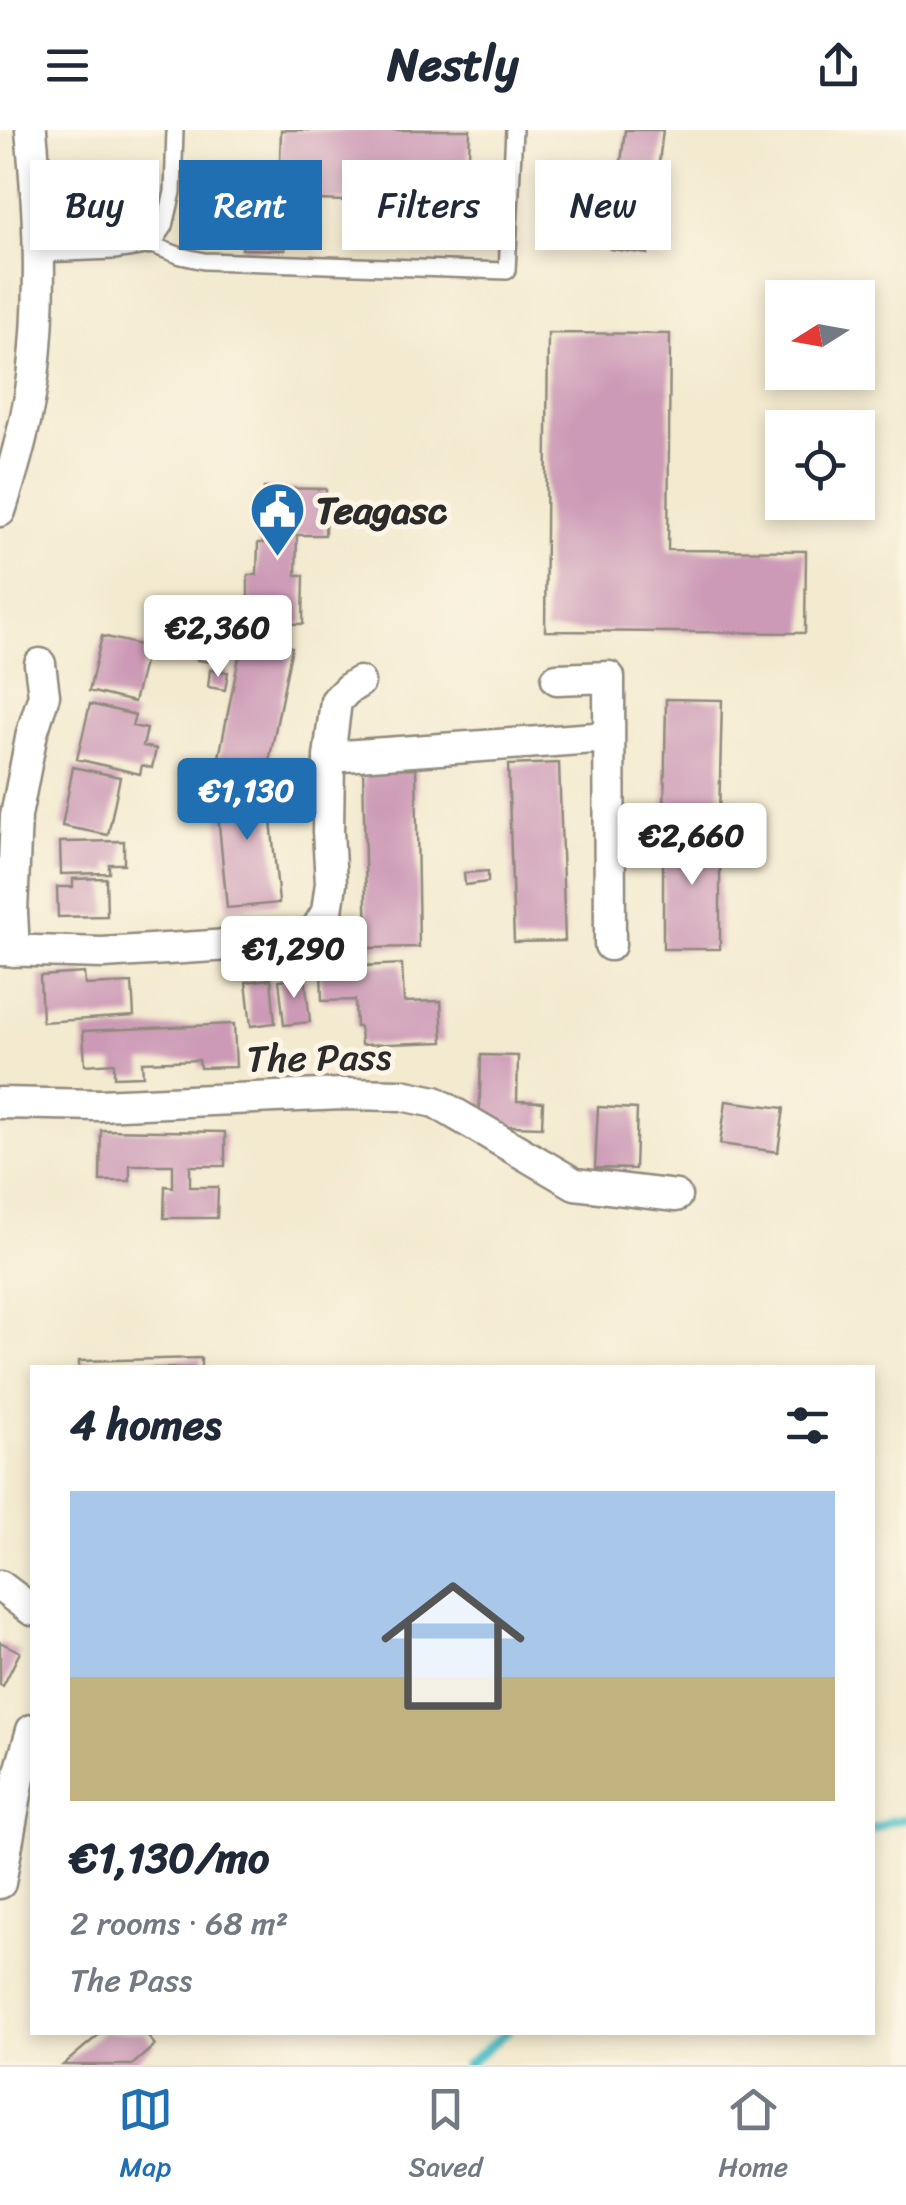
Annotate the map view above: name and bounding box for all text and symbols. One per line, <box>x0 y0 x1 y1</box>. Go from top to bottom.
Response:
text: Nestly <box>388 25 518 105</box>
icon: menu <box>40 38 95 93</box>
icon: share <box>811 38 866 93</box>
chip: Buy <box>30 160 159 250</box>
chip: Rent <box>179 160 322 250</box>
chip: Filters <box>342 160 515 250</box>
chip: New <box>535 160 671 250</box>
north arrow <box>765 280 875 390</box>
map controls <box>765 280 875 520</box>
button: locate <box>765 410 875 520</box>
place label: Teagasc <box>316 477 448 544</box>
public building icon: Teagasc <box>247 480 307 559</box>
pin: €2,360 <box>137 595 299 680</box>
text: €2,360 <box>166 599 270 656</box>
pin: €1,130 <box>166 758 328 843</box>
text: €1,130 <box>199 762 295 819</box>
pin: €2,660 <box>611 803 773 888</box>
text: €2,660 <box>640 807 744 864</box>
pin: €1,290 <box>213 916 375 1001</box>
text: €1,290 <box>243 920 345 977</box>
street label: The Pass <box>246 1023 392 1093</box>
text: 4 homes <box>70 1388 222 1462</box>
icon: filters <box>780 1398 835 1453</box>
icon: home <box>363 1556 543 1736</box>
text: €1,130/mo <box>70 1821 269 1895</box>
text: 2 rooms · 68 m² <box>70 1895 288 1952</box>
text: The Pass <box>70 1952 192 2009</box>
tab: Map <box>118 2082 173 2191</box>
tab: Saved <box>409 2082 482 2191</box>
tab: Home <box>718 2082 788 2191</box>

